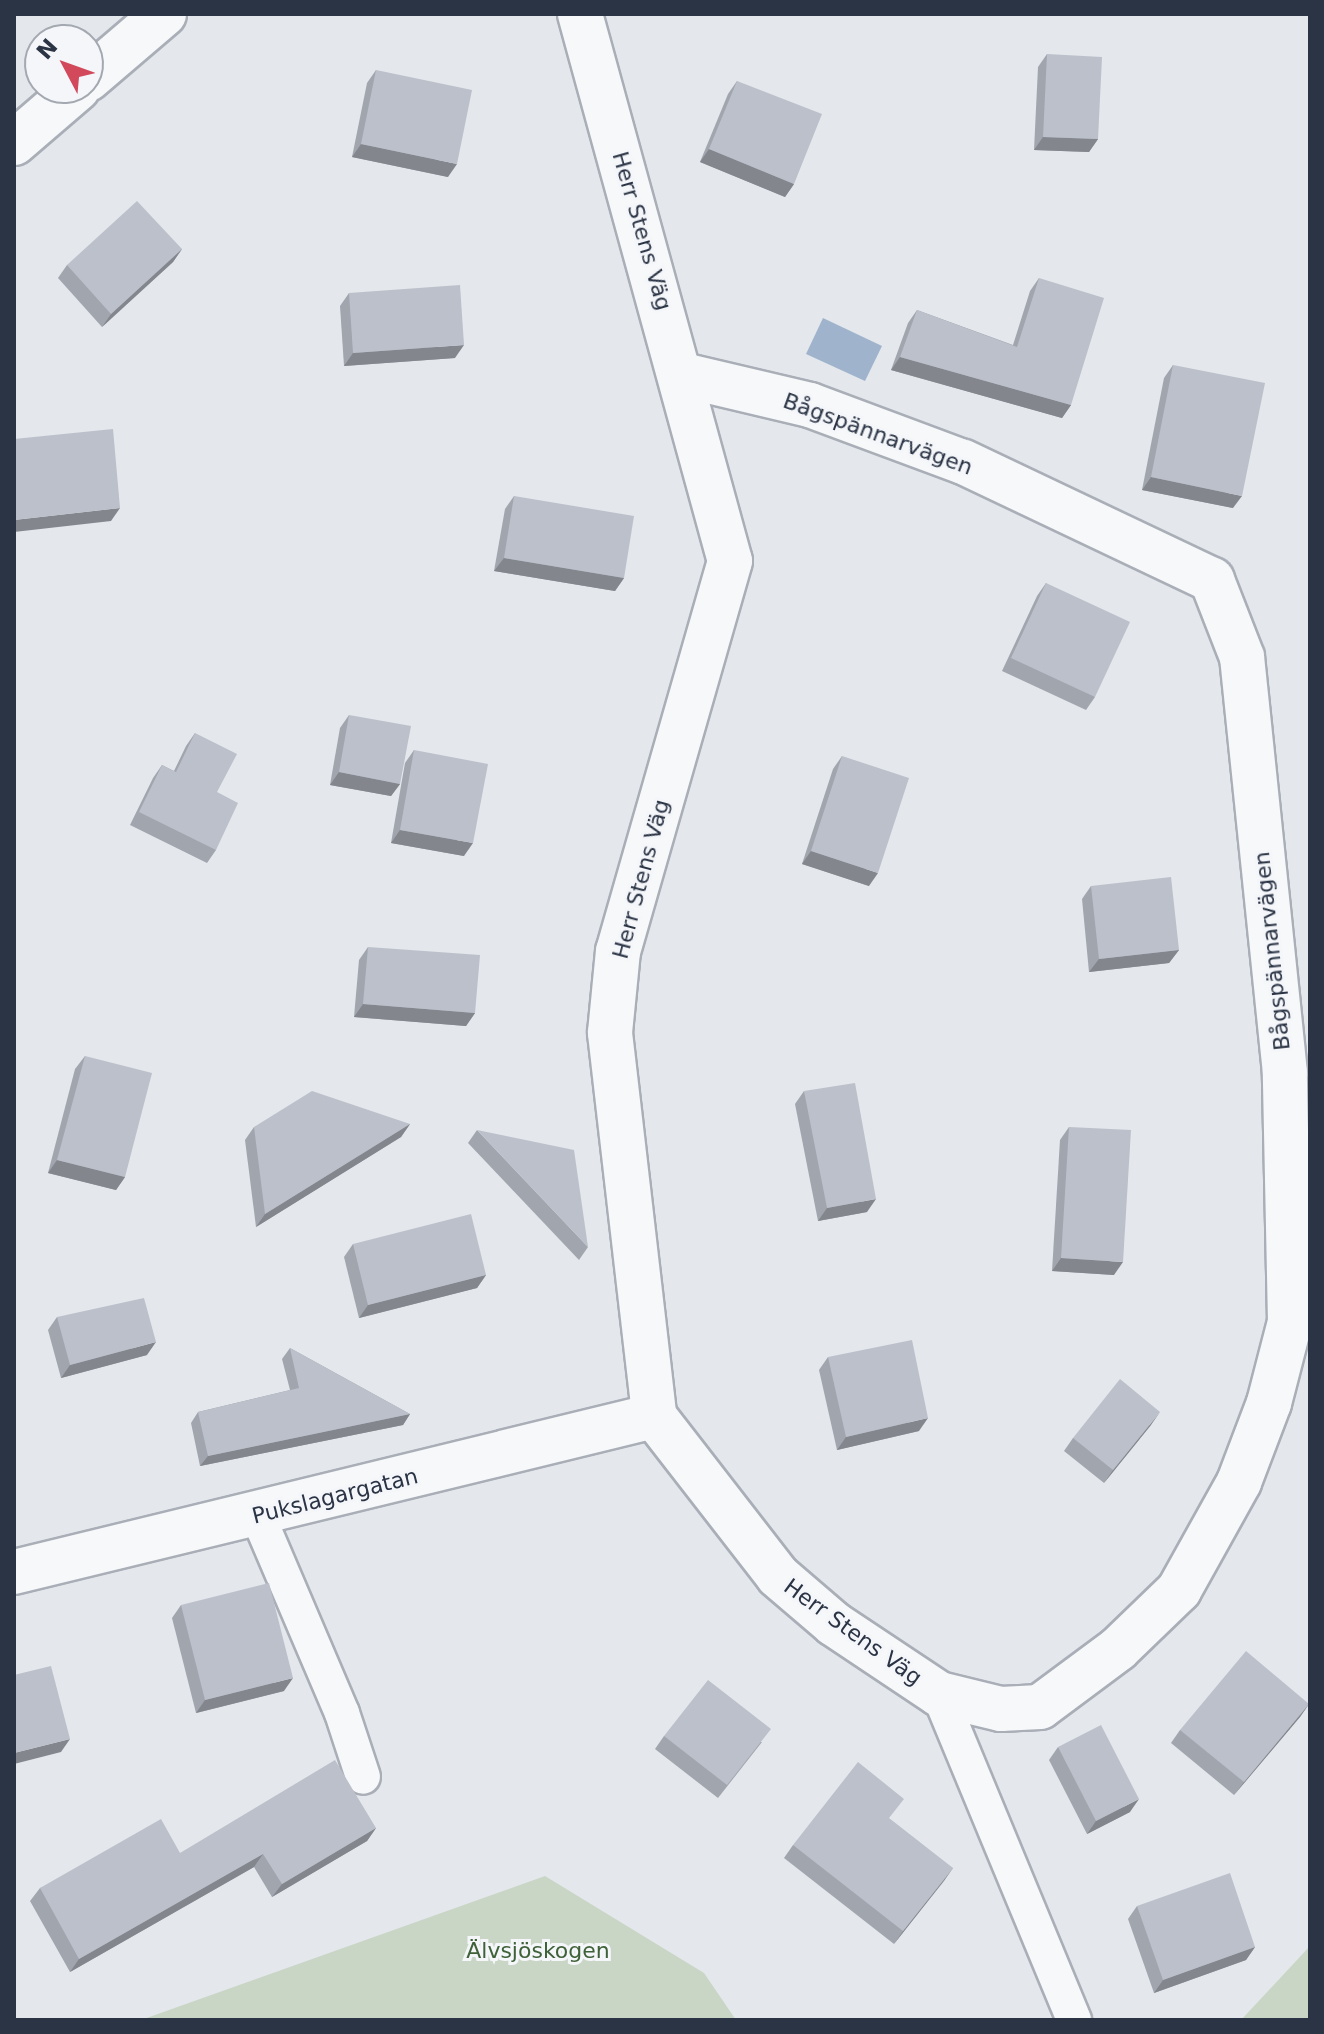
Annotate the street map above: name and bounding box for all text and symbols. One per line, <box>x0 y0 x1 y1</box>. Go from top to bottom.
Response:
north arrow <box>24 24 104 104</box>
text: N <box>32 34 62 64</box>
street label: Herr Stens Väg <box>607 148 677 314</box>
street label: Bågspännarvägen <box>780 387 976 481</box>
street label: Herr Stens Väg <box>607 796 675 962</box>
street label: Bågspännarvägen <box>1248 850 1296 1052</box>
street label: Pukslagargatan <box>249 1463 421 1529</box>
street label: Herr Stens Väg <box>779 1573 927 1691</box>
park label: Älvsjöskogen <box>466 1938 610 1964</box>

